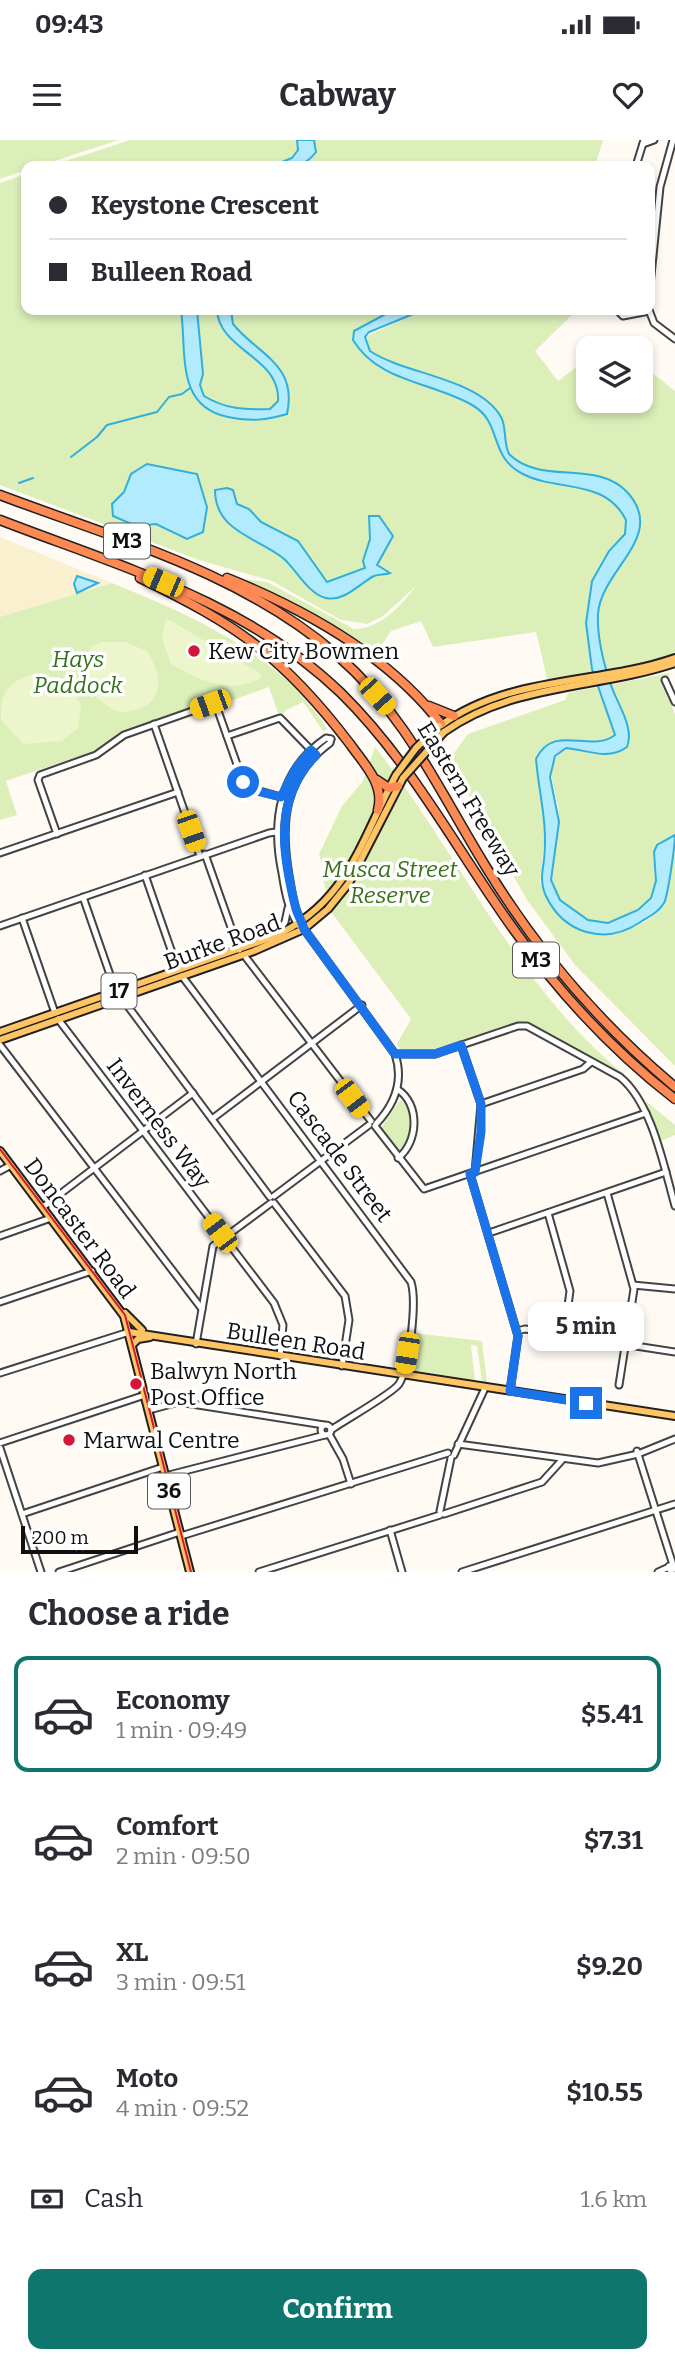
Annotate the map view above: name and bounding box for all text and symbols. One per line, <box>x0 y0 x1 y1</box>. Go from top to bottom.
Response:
text: 09:43 <box>35 9 104 40</box>
icon: menu <box>28 76 66 114</box>
text: Cabway <box>279 76 396 114</box>
icon: heart <box>609 76 647 114</box>
text: Keystone Crescent <box>91 190 319 221</box>
text: Bulleen Road <box>91 257 252 288</box>
map controls <box>576 336 653 413</box>
button: layers <box>576 336 653 413</box>
road number: M3 <box>104 524 150 558</box>
car <box>140 564 187 600</box>
place label: Kew City Bowmen <box>208 637 399 665</box>
marker: Kew City Bowmen <box>186 643 202 659</box>
park label: Hays Paddock <box>33 645 123 699</box>
car <box>356 673 399 719</box>
car <box>187 687 234 721</box>
street label: Eastern Freeway <box>412 716 527 882</box>
route start <box>227 766 259 798</box>
car <box>175 808 208 854</box>
park label: Musca Street Reserve <box>323 855 458 909</box>
street label: Burke Road <box>160 908 284 976</box>
road number: M3 <box>513 942 559 978</box>
road number: 17 <box>102 974 136 1008</box>
street label: Inverness Way <box>101 1052 218 1194</box>
car <box>331 1075 374 1121</box>
street label: Cascade Street <box>281 1085 399 1227</box>
street label: Doncaster Road <box>18 1152 142 1304</box>
car <box>199 1210 242 1256</box>
callout: 5 min <box>528 1302 644 1350</box>
text: 5 min <box>556 1312 616 1340</box>
street label: Bulleen Road <box>224 1316 368 1366</box>
car <box>394 1331 421 1375</box>
place label: Balwyn North Post Office <box>150 1357 297 1411</box>
marker: Balwyn North Post Office <box>128 1376 144 1392</box>
route end <box>570 1387 602 1419</box>
place label: Marwal Centre <box>83 1426 240 1454</box>
marker: Marwal Centre <box>61 1432 77 1448</box>
road number: 36 <box>148 1474 190 1508</box>
scale bar <box>21 1523 138 1555</box>
text: 200 m <box>32 1526 89 1549</box>
text: Choose a ride <box>28 1595 229 1633</box>
icon: car <box>32 1683 95 1746</box>
text: Economy <box>116 1685 230 1716</box>
text: $5.41 <box>581 1699 643 1730</box>
text: 1 min · 09:49 <box>116 1716 247 1744</box>
icon: car <box>32 1809 95 1872</box>
text: Comfort <box>116 1811 219 1842</box>
text: $7.31 <box>584 1825 643 1856</box>
text: 2 min · 09:50 <box>116 1842 251 1870</box>
icon: car <box>32 1935 95 1998</box>
text: XL <box>116 1937 148 1968</box>
text: $9.20 <box>576 1951 643 1982</box>
text: 3 min · 09:51 <box>116 1968 246 1996</box>
icon: car <box>32 2061 95 2124</box>
text: Moto <box>116 2063 178 2094</box>
text: $10.55 <box>566 2077 643 2108</box>
text: 4 min · 09:52 <box>116 2094 249 2122</box>
icon: cash <box>28 2180 66 2218</box>
text: Cash <box>84 2183 143 2214</box>
text: 1.6 km <box>581 2185 647 2213</box>
button: Confirm <box>28 2269 647 2349</box>

